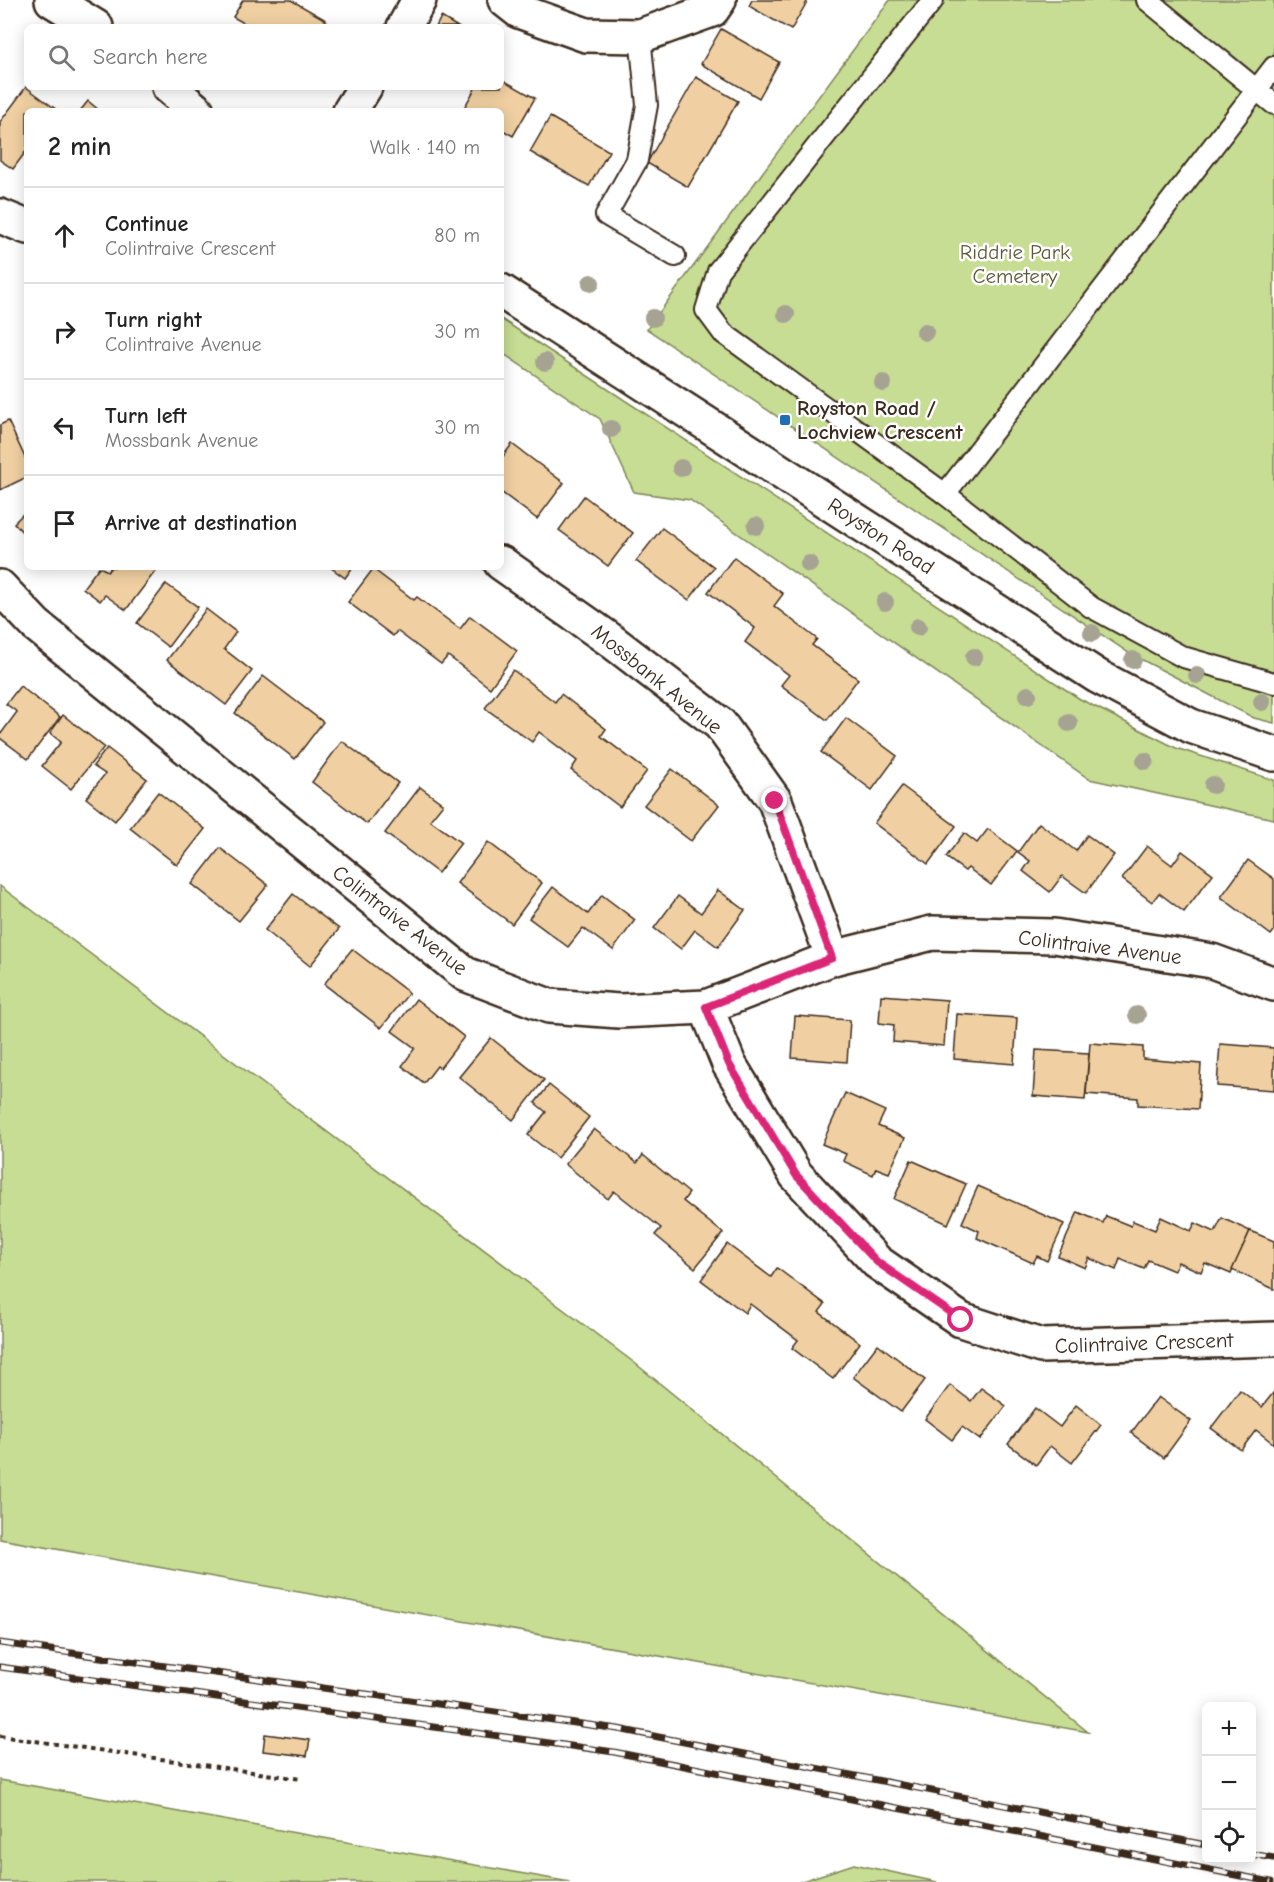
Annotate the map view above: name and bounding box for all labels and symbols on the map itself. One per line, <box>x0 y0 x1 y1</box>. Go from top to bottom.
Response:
park label: Riddrie Park Cemetery <box>960 240 1070 288</box>
place label: Royston Road / Lochview Crescent <box>797 396 964 444</box>
marker: Royston Road / Lochview Crescent <box>778 413 792 427</box>
street label: Royston Road <box>823 493 939 579</box>
street label: Mossbank Avenue <box>587 619 727 739</box>
route end <box>761 787 787 813</box>
street label: Colintraive Avenue <box>328 860 472 980</box>
street label: Colintraive Avenue <box>1017 925 1183 969</box>
route start <box>947 1306 973 1332</box>
street label: Colintraive Crescent <box>1054 1328 1235 1358</box>

